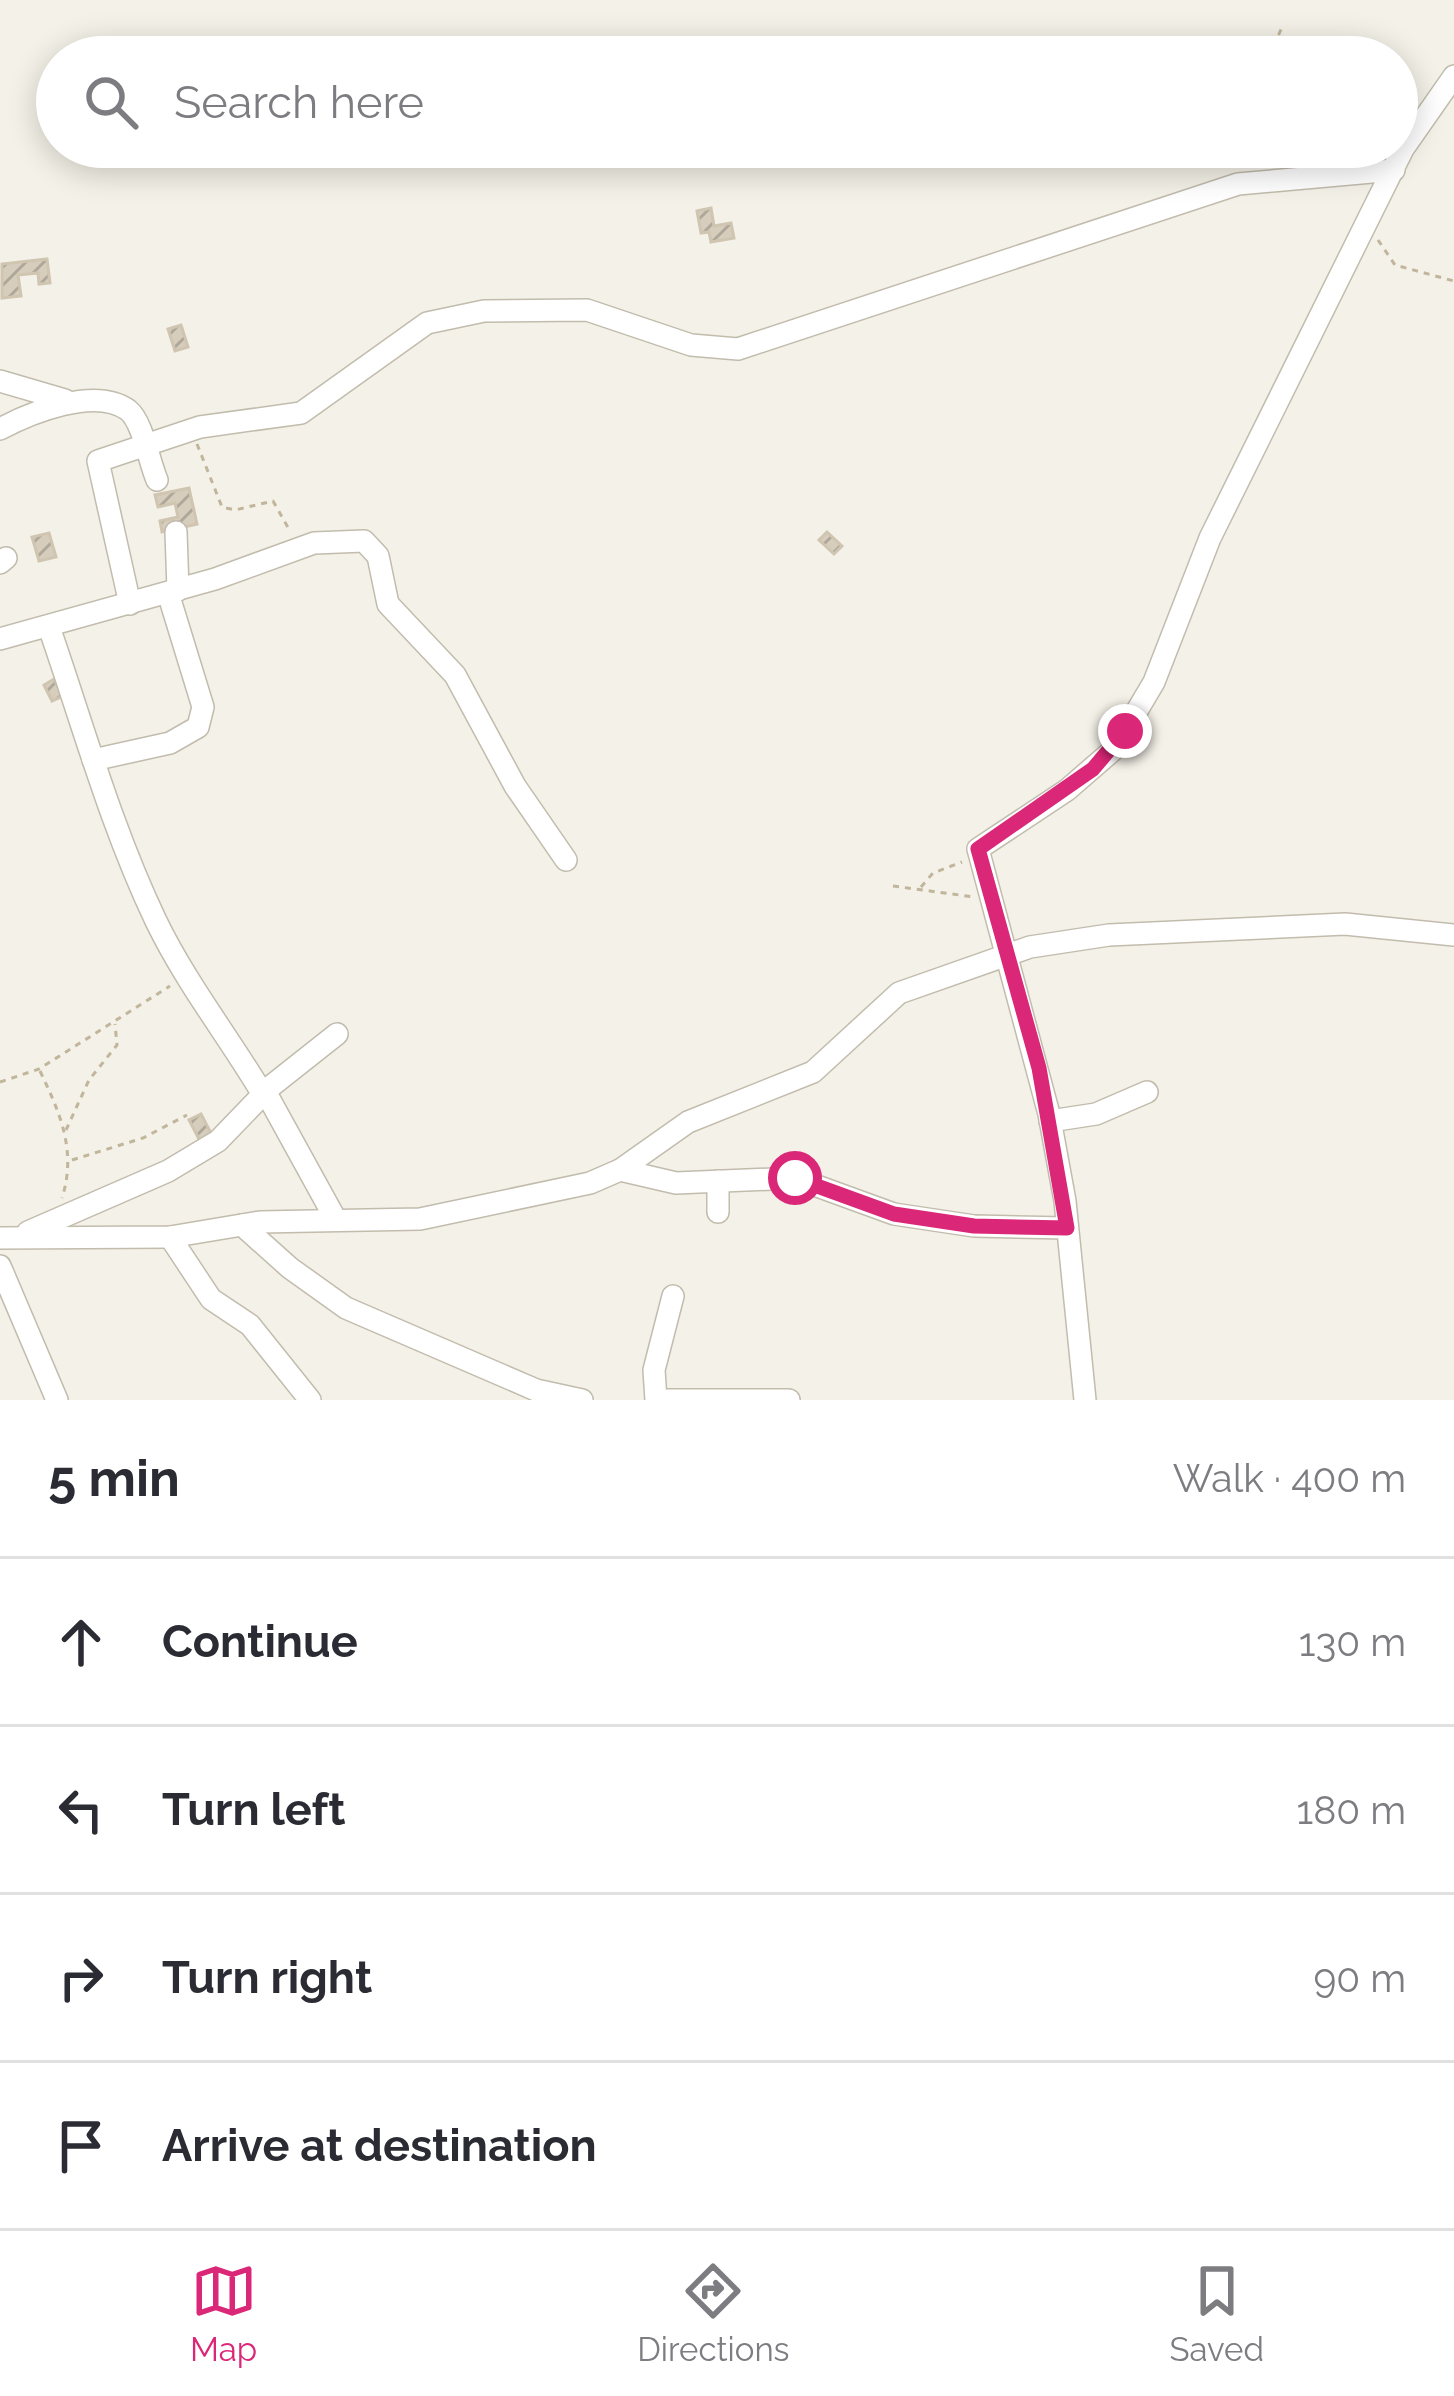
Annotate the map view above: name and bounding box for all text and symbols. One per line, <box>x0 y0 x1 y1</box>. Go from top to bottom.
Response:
search box <box>36 36 1418 168</box>
icon: search <box>78 69 144 135</box>
text: Search here <box>174 76 424 129</box>
route end <box>1098 704 1152 758</box>
route start <box>768 1151 822 1205</box>
text: 5 min <box>48 1448 180 1508</box>
text: Walk · 400 m <box>1173 1455 1406 1501</box>
icon: ahead <box>48 1609 114 1675</box>
text: Continue <box>162 1615 358 1668</box>
text: 130 m <box>1299 1619 1406 1665</box>
icon: left <box>48 1777 114 1843</box>
text: Turn left <box>162 1783 345 1836</box>
text: 180 m <box>1297 1787 1406 1833</box>
icon: right <box>48 1945 114 2011</box>
text: Turn right <box>162 1951 372 2004</box>
text: 90 m <box>1313 1955 1406 2001</box>
icon: arrive <box>48 2113 114 2179</box>
text: Arrive at destination <box>162 2119 597 2172</box>
tab: Map <box>190 2258 257 2369</box>
tab: Directions <box>637 2258 790 2369</box>
tab: Saved <box>1170 2258 1264 2369</box>

